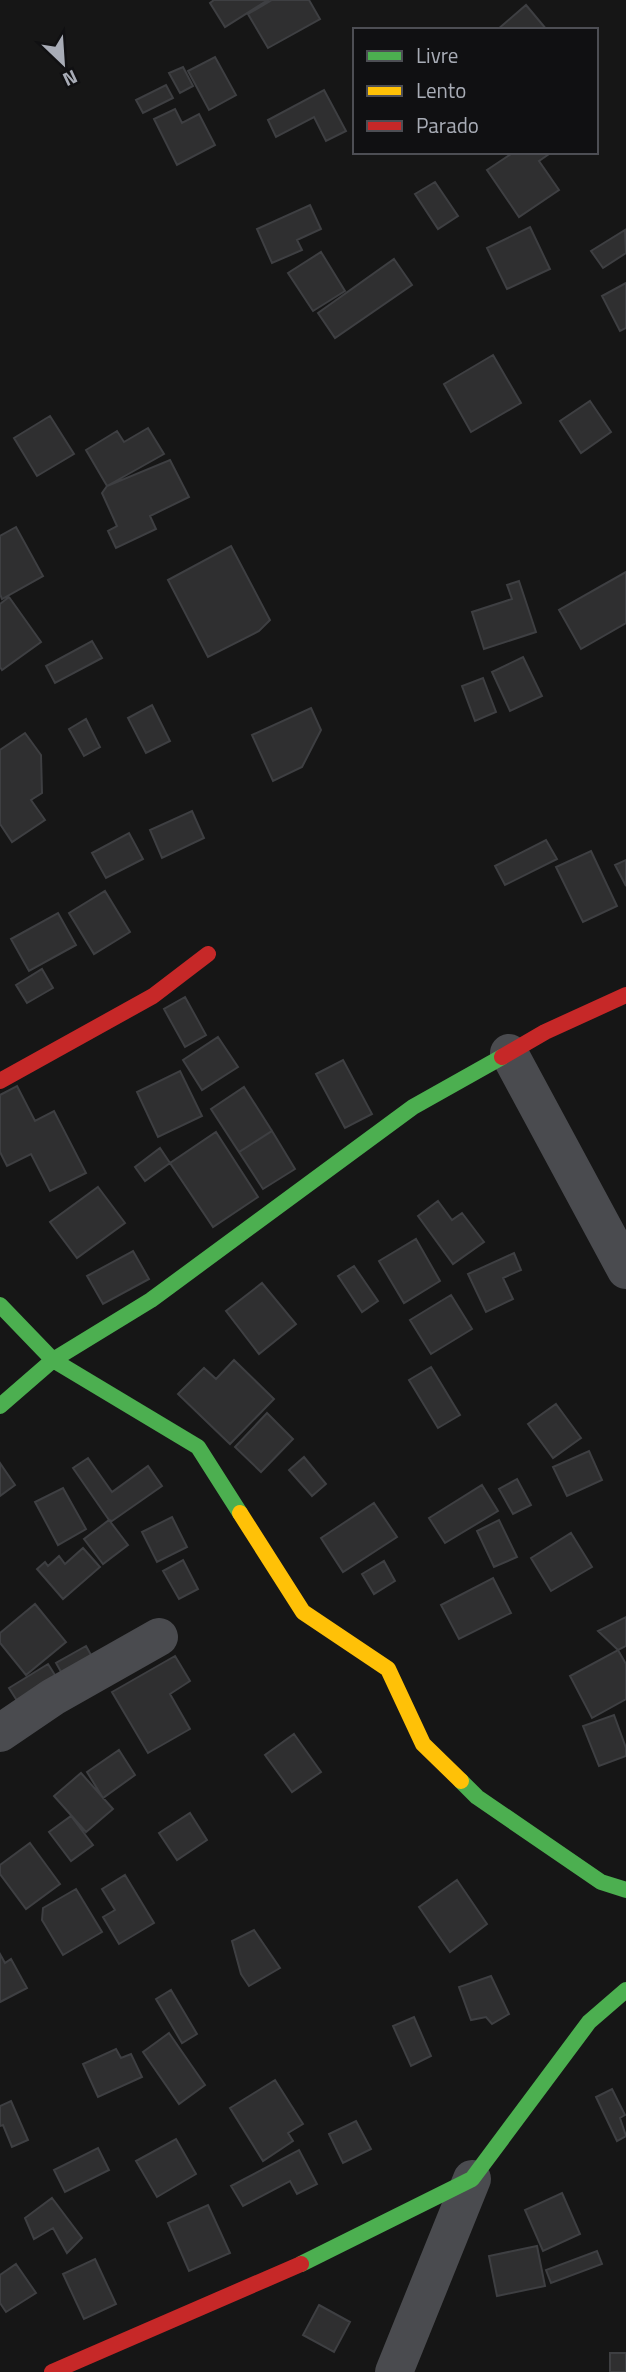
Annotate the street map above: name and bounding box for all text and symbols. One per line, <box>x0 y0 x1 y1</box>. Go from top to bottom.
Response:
north arrow <box>28 28 98 98</box>
legend <box>353 28 598 154</box>
text: Livre <box>416 39 458 71</box>
text: N <box>58 63 82 95</box>
text: Lento <box>416 74 466 106</box>
text: Parado <box>416 109 479 141</box>

